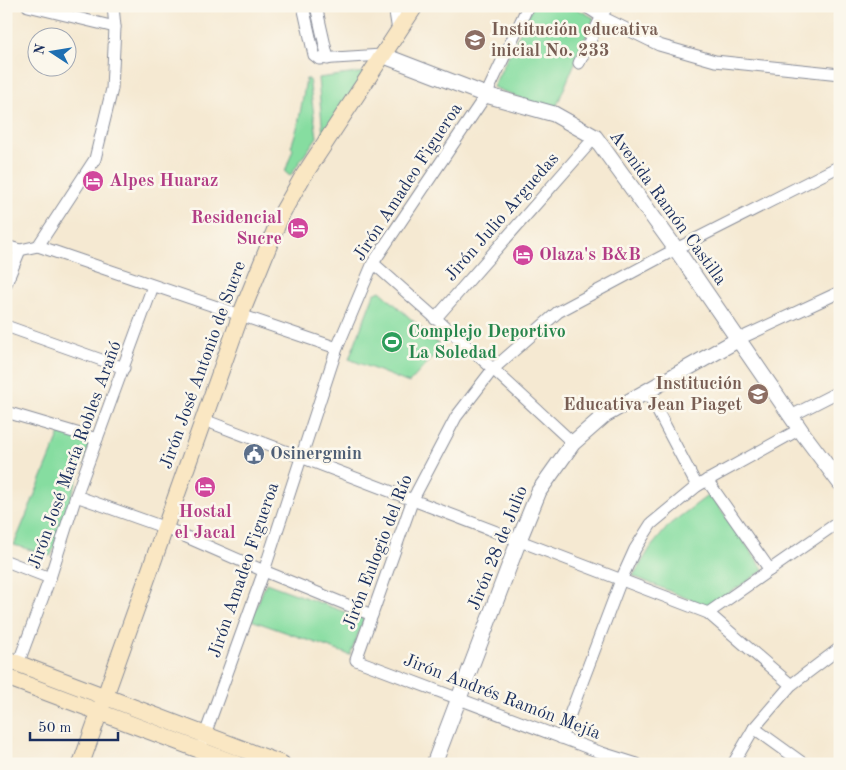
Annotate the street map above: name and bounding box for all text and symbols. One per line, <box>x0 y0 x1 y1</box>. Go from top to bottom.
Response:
place label: Institución educativa inicial No. 233 <box>491 21 658 60</box>
north arrow <box>28 28 78 78</box>
school or university icon: Institución educativa inicial No. 233 <box>463 28 487 52</box>
text: N <box>32 43 48 56</box>
street label: Jirón Amadeo Figueroa <box>350 100 466 264</box>
street label: Avenida Ramón Castilla <box>606 128 730 289</box>
street label: Jirón Julio Arguedas <box>442 149 563 285</box>
hotel icon: Alpes Huaraz <box>81 169 105 193</box>
place label: Alpes Huaraz <box>109 172 218 190</box>
place label: Residencial Sucre <box>191 209 282 248</box>
hotel icon: Residencial Sucre <box>286 216 310 240</box>
hotel icon: Olaza's B&B <box>511 243 535 267</box>
place label: Olaza's B&B <box>539 246 641 264</box>
street label: Jirón José Antonio de Sucre <box>157 259 249 471</box>
place label: Complejo Deportivo La Soledad <box>408 323 566 362</box>
sports icon: Complejo Deportivo La Soledad <box>380 330 404 354</box>
street label: Jirón José María Robles Arañó <box>25 338 125 571</box>
place label: Institución Educativa Jean Piaget <box>563 375 742 414</box>
school or university icon: Institución Educativa Jean Piaget <box>746 382 770 406</box>
public building icon: Osinergmin <box>242 442 266 466</box>
place label: Osinergmin <box>270 445 362 463</box>
street label: Jirón Eulogio del Río <box>340 472 416 632</box>
hotel icon: Hostal el Jacal <box>193 475 217 499</box>
street label: Jirón Amadeo Figueroa <box>206 480 283 660</box>
street label: Jirón 28 de Julio <box>465 483 531 613</box>
place label: Hostal el Jacal <box>174 503 236 542</box>
street label: Jirón Andrés Ramón Mejía <box>401 651 603 743</box>
scale bar <box>30 710 118 742</box>
text: 50 m <box>38 721 72 736</box>

